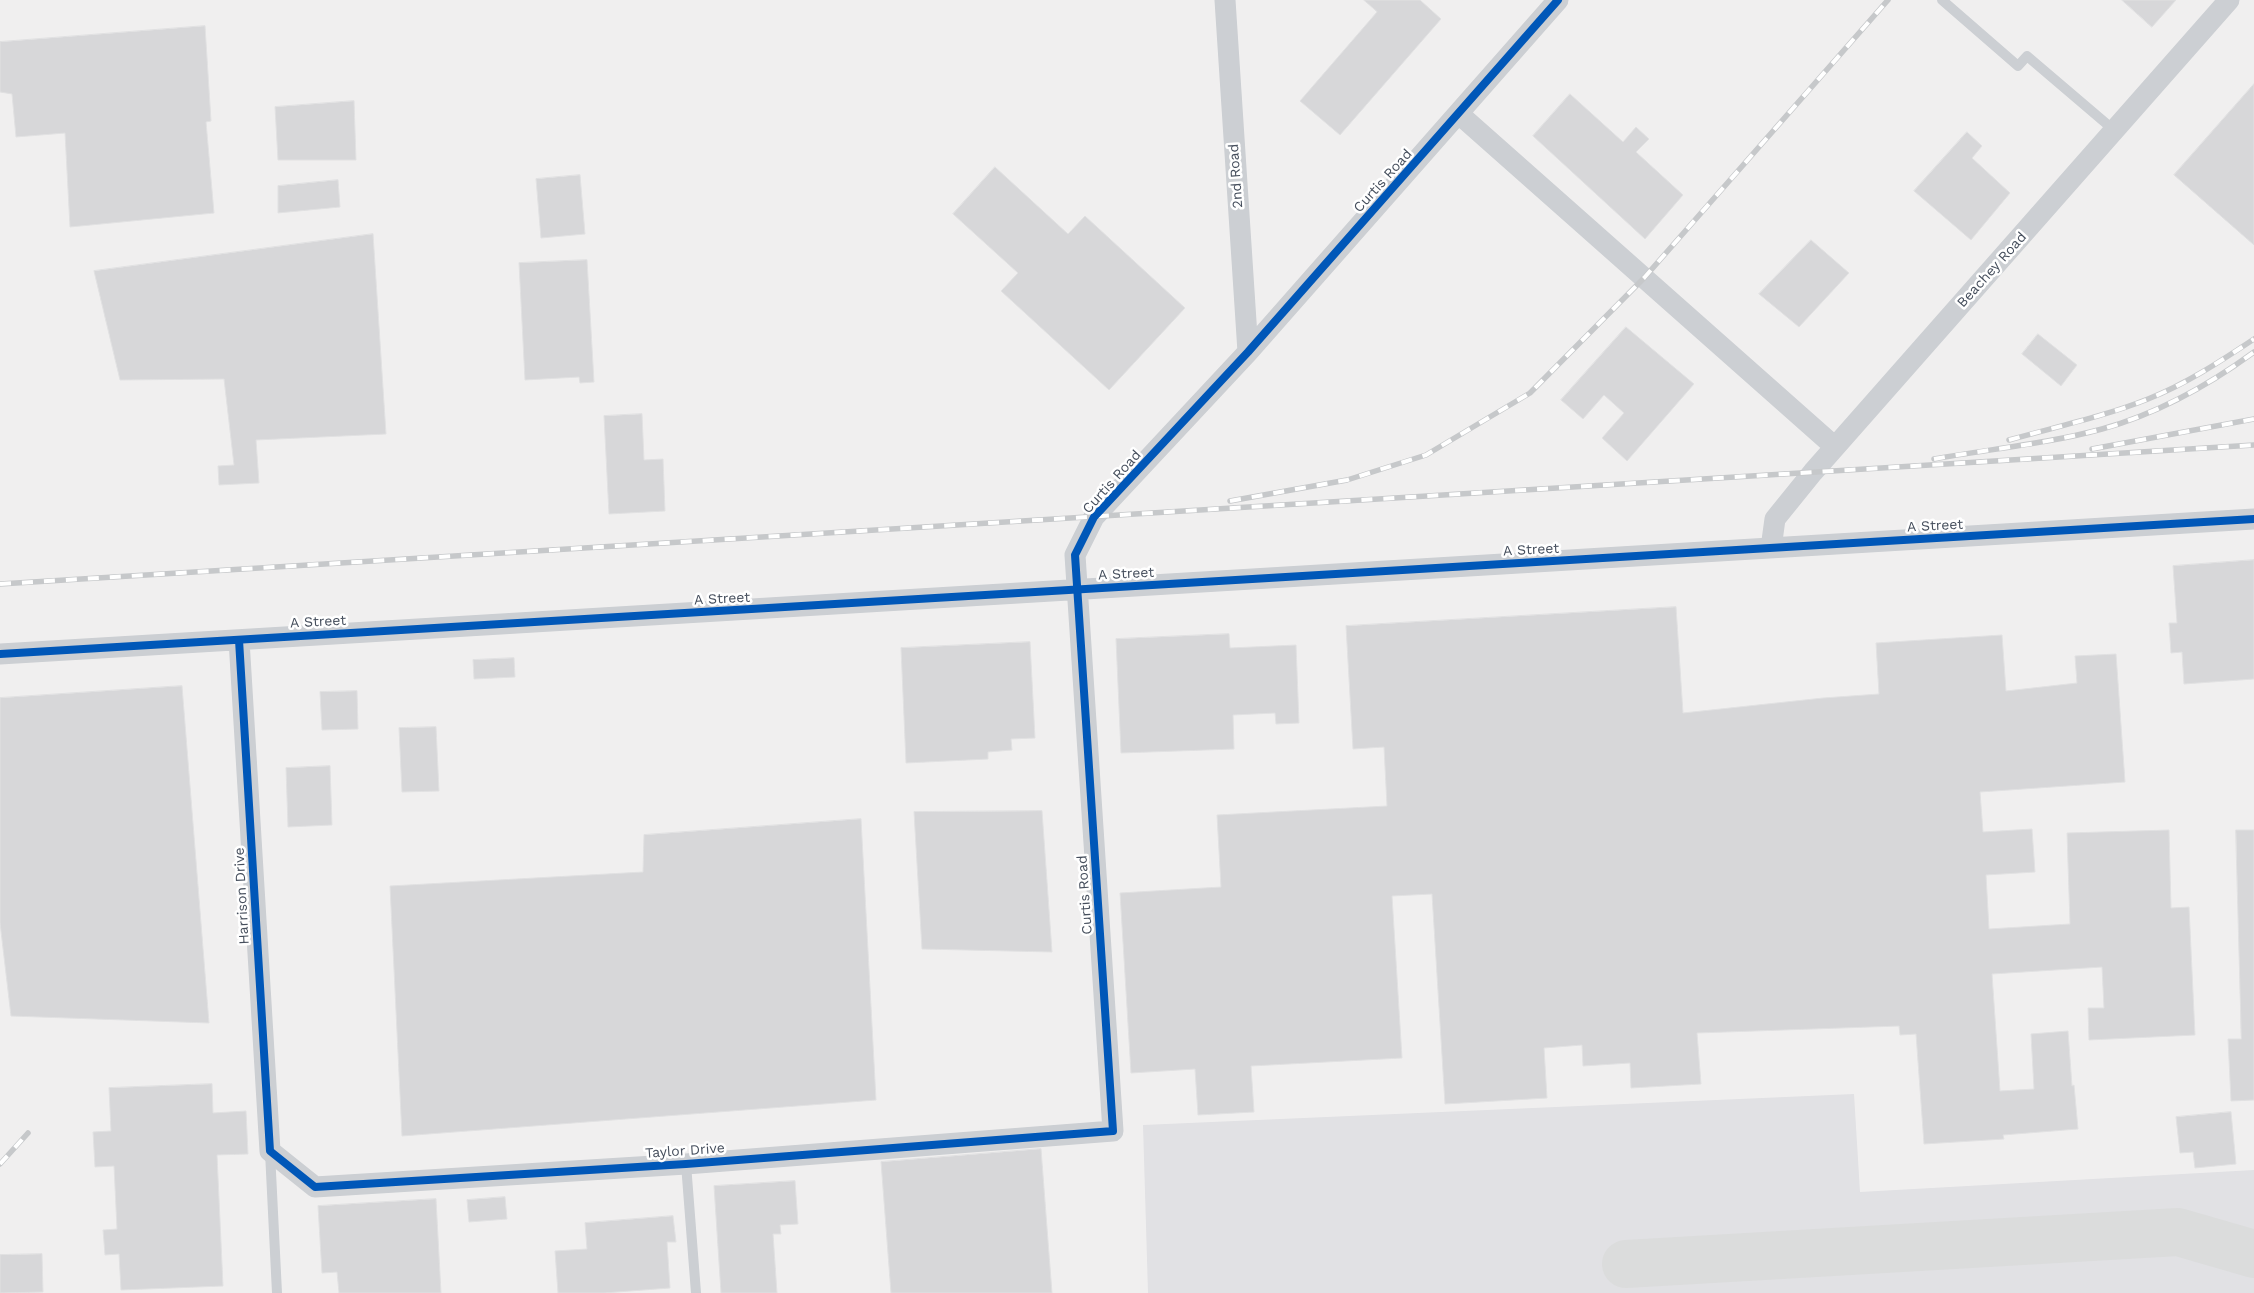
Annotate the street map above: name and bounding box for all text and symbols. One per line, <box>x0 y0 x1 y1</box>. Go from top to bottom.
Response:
street label: 2nd Road <box>1225 143 1247 209</box>
street label: Curtis Road <box>1350 146 1416 216</box>
street label: Beachey Road <box>1954 229 2030 311</box>
street label: Curtis Road <box>1079 447 1145 517</box>
street label: A Street <box>1907 516 1963 536</box>
street label: A Street <box>1503 540 1559 560</box>
street label: A Street <box>1098 564 1154 584</box>
street label: A Street <box>694 589 750 609</box>
street label: A Street <box>290 612 346 632</box>
street label: Harrison Drive <box>231 847 253 945</box>
street label: Curtis Road <box>1074 855 1096 935</box>
street label: Taylor Drive <box>645 1140 725 1162</box>

